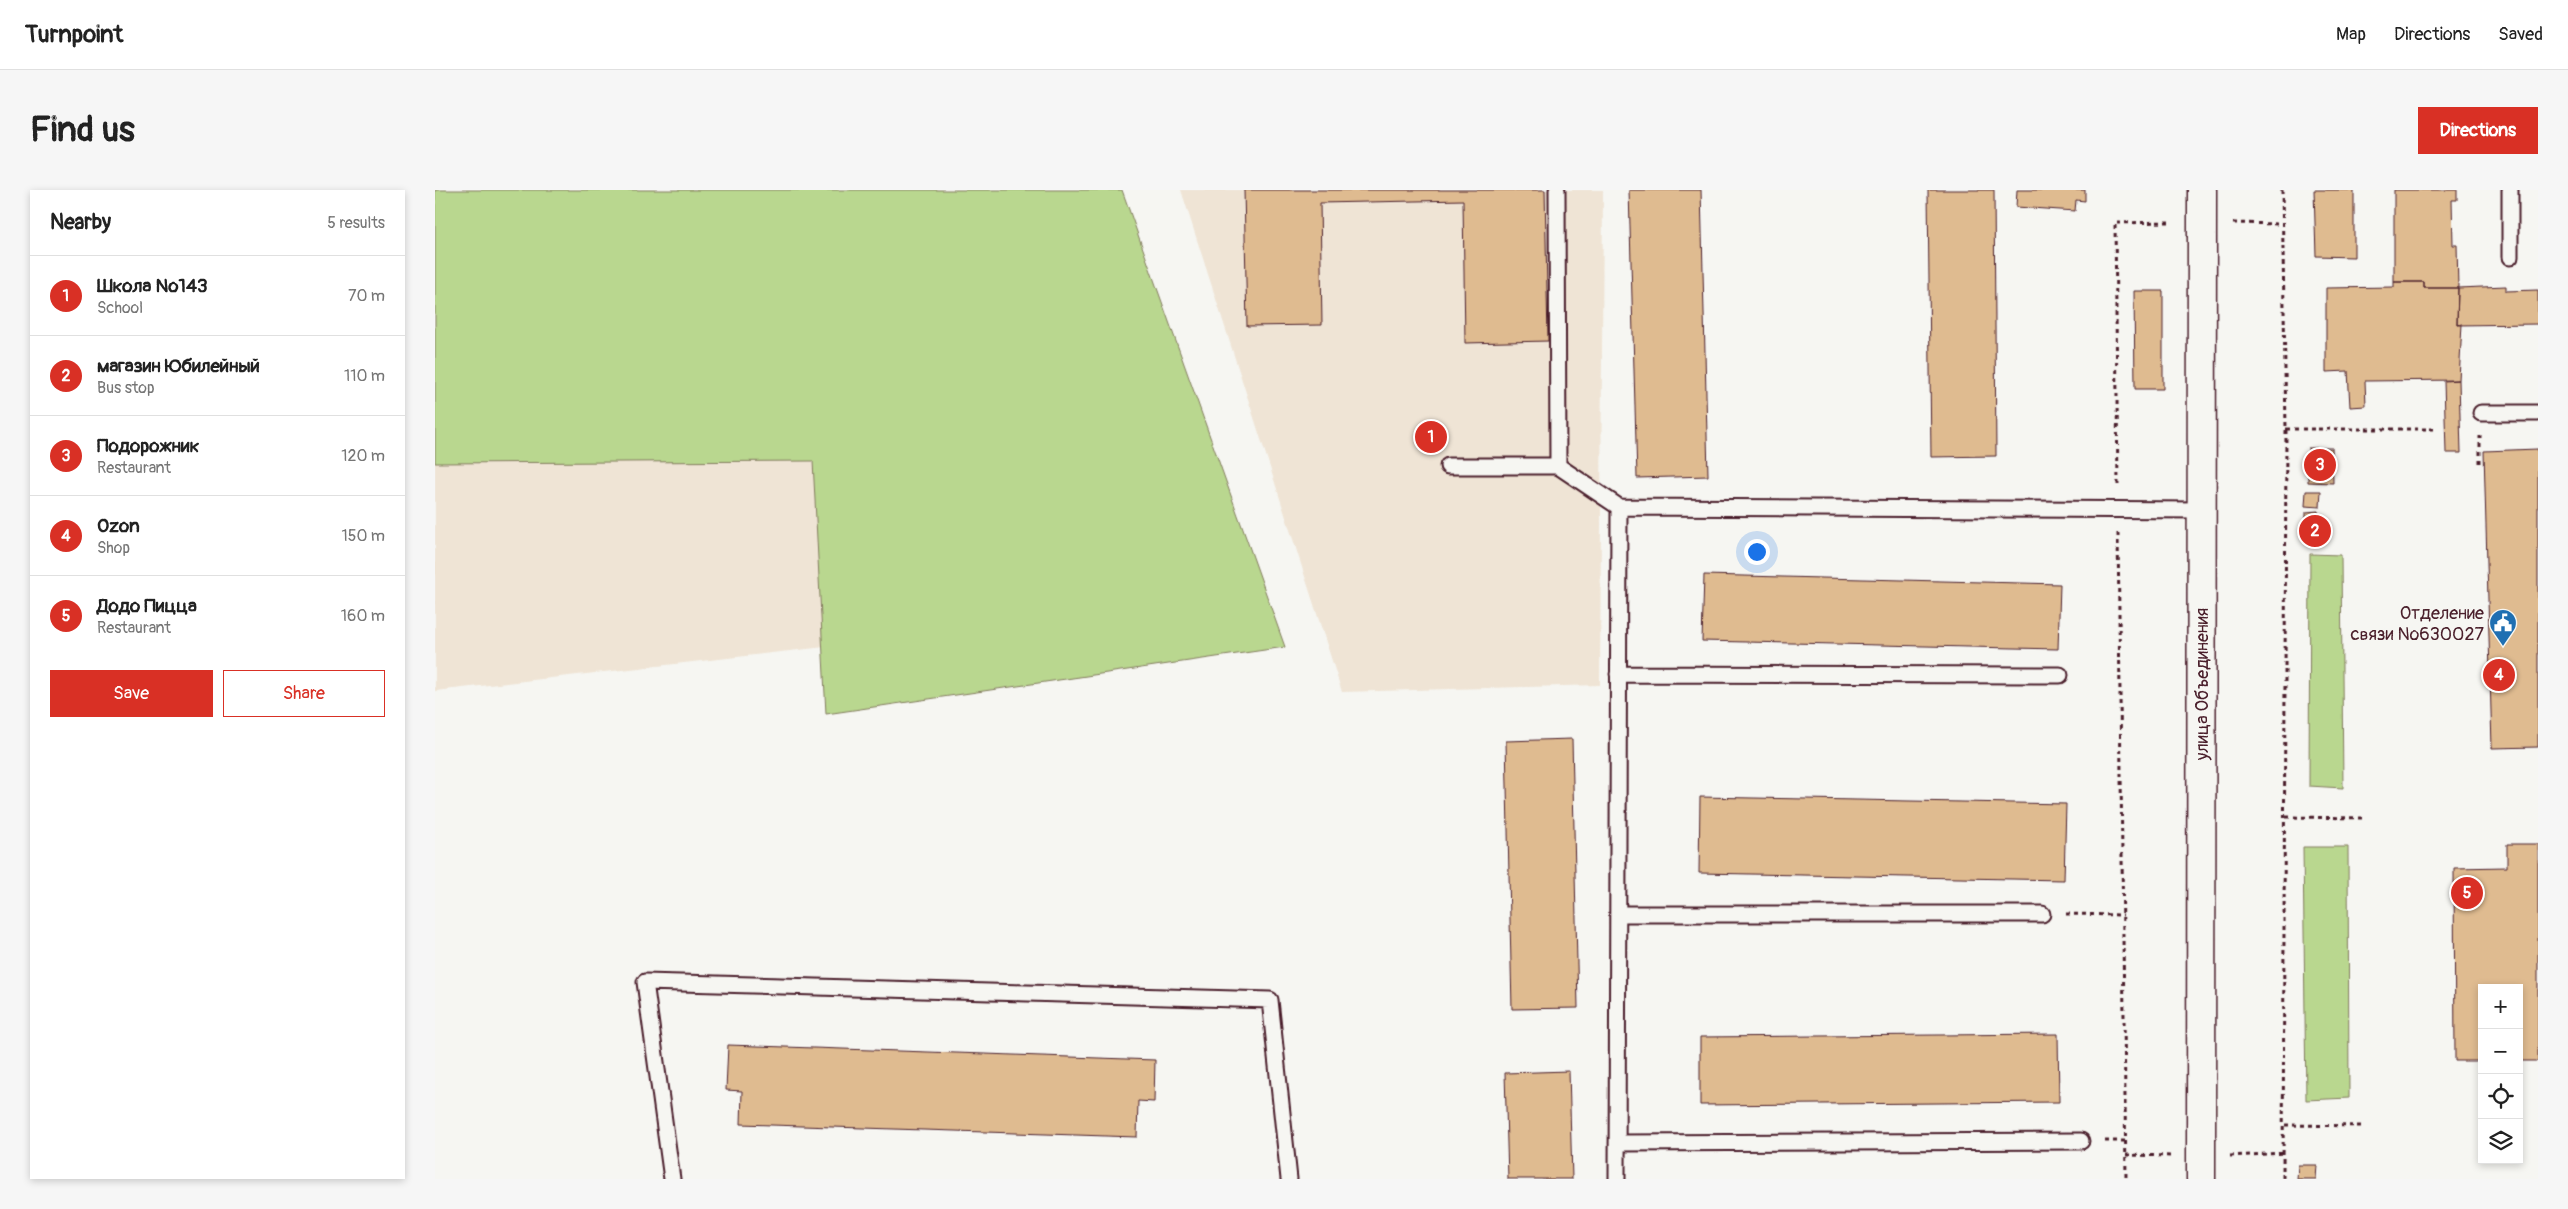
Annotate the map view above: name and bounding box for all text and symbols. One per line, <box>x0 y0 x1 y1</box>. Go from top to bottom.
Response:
text: Turnpoint <box>25 20 123 49</box>
text: Map <box>2336 23 2366 46</box>
text: Directions <box>2394 23 2470 46</box>
text: Saved <box>2498 23 2543 46</box>
button: Directions <box>2418 107 2538 154</box>
text: Find us <box>30 108 135 152</box>
text: Nearby <box>50 209 111 236</box>
text: 5 results <box>327 213 385 233</box>
text: Школа №143 <box>97 274 208 298</box>
text: 1 <box>63 286 69 306</box>
text: 70 m <box>348 286 385 306</box>
text: School <box>97 298 143 318</box>
text: магазин Юбилейный <box>97 354 260 378</box>
text: 2 <box>62 366 70 386</box>
text: 110 m <box>344 366 385 386</box>
text: Bus stop <box>97 378 155 398</box>
pin: 1 <box>1415 418 1447 456</box>
text: Подорожник <box>97 434 199 458</box>
text: 3 <box>62 446 70 466</box>
text: 120 m <box>341 446 385 466</box>
pin: 3 <box>2304 446 2336 484</box>
text: Restaurant <box>97 458 171 478</box>
pin: 2 <box>2299 512 2331 550</box>
text: Ozon <box>97 514 140 538</box>
text: 4 <box>61 526 71 546</box>
text: 150 m <box>341 526 385 546</box>
text: Shop <box>97 538 130 558</box>
your location <box>1744 539 1770 565</box>
text: Додо Пицца <box>97 594 197 618</box>
place label: Отделение связи №630027 <box>2350 602 2484 646</box>
text: 5 <box>62 606 70 626</box>
text: 160 m <box>341 606 385 626</box>
street label: улица Объединения <box>2191 608 2214 761</box>
public building icon: Отделение связи №630027 <box>2488 608 2518 647</box>
text: Restaurant <box>97 618 171 638</box>
pin: 4 <box>2483 656 2515 694</box>
button: Save <box>50 670 213 717</box>
button: Share <box>223 670 385 717</box>
pin: 5 <box>2451 874 2483 912</box>
map controls <box>2478 984 2523 1164</box>
button: + <box>2478 984 2523 1029</box>
button: − <box>2478 1029 2523 1074</box>
button: locate <box>2478 1074 2523 1119</box>
button: layers <box>2478 1119 2523 1164</box>

